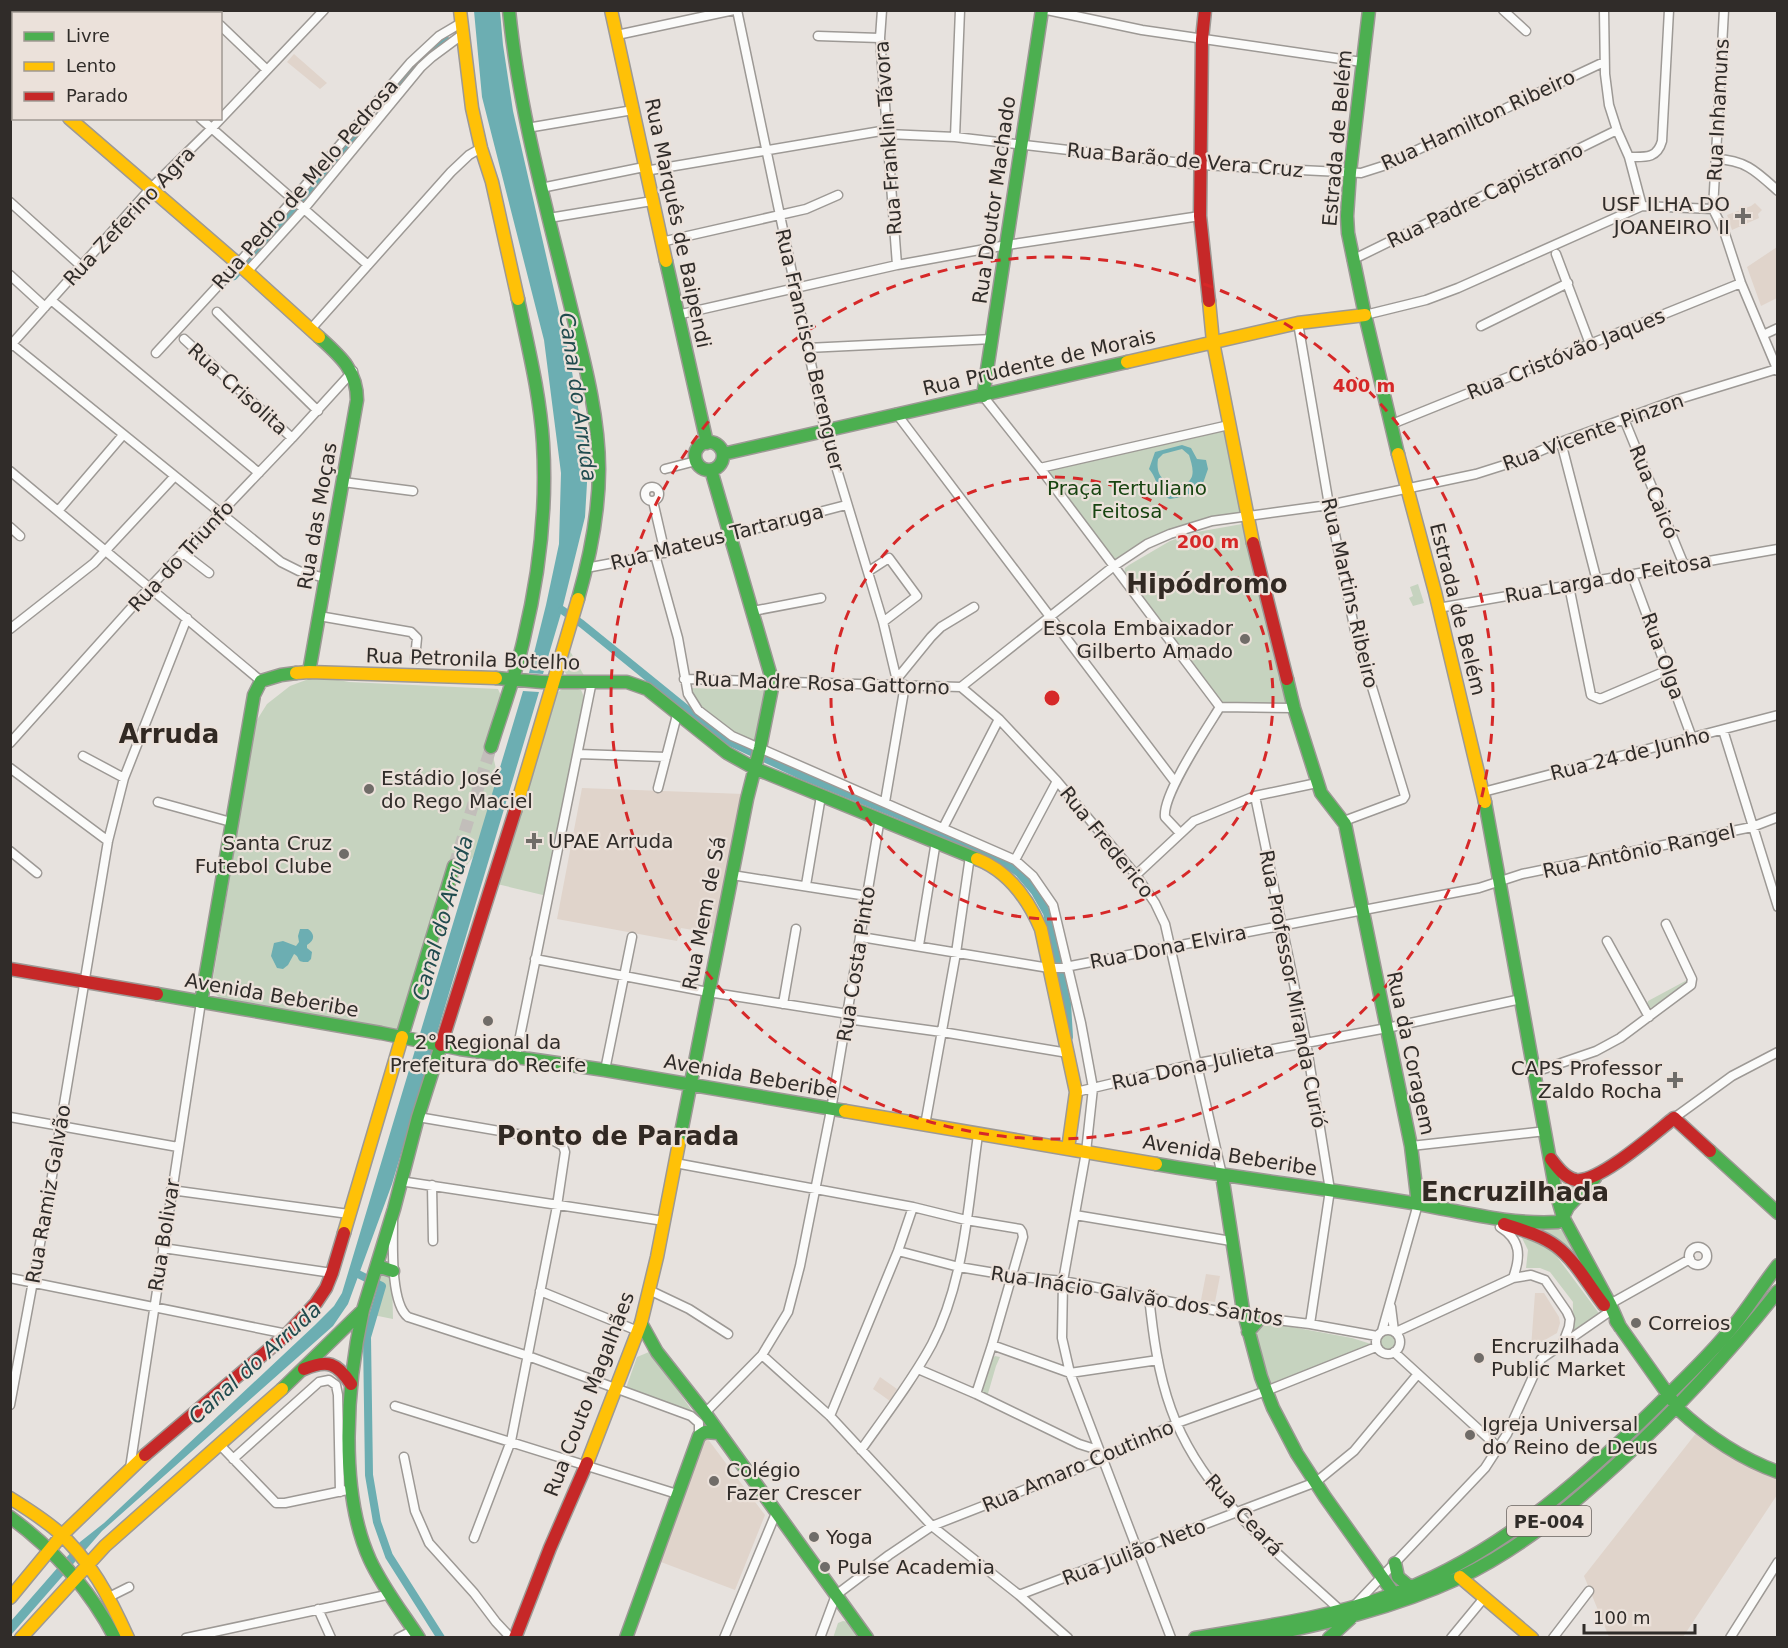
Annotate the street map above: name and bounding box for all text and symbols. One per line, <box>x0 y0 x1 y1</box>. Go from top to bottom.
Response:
legend <box>12 12 222 120</box>
text: Livre <box>66 25 110 46</box>
street label: Rua Inhamuns <box>1702 38 1734 182</box>
street label: Rua Franklin Távora <box>869 40 907 236</box>
street label: Estrada de Belém <box>1317 49 1357 227</box>
text: Lento <box>66 55 116 76</box>
street label: Rua Hamilton Ribeiro <box>1377 64 1579 176</box>
street label: Rua Pedro de Melo Pedrosa <box>207 74 403 294</box>
text: Parado <box>66 85 128 106</box>
street label: Rua Doutor Machado <box>968 95 1020 305</box>
street label: Rua Marquês de Baipendi <box>640 96 716 350</box>
street label: Rua Padre Capistrano <box>1383 137 1587 253</box>
street label: Rua Barão de Vera Cruz <box>1066 138 1304 182</box>
street label: Rua Zeferino Agra <box>58 141 200 291</box>
place label: USF ILHA DO JOANEIRO II <box>1602 192 1730 239</box>
marker: USF ILHA DO JOANEIRO II <box>1734 207 1752 225</box>
street label: Rua Francisco Berenguer <box>770 226 850 475</box>
street label: Rua Cristóvão Jaques <box>1463 303 1669 405</box>
water label: Canal do Arruda <box>554 311 602 483</box>
street label: Rua Prudente de Morais <box>920 323 1158 401</box>
street label: Rua Crisolita <box>183 338 293 440</box>
text: 400 m <box>1333 375 1395 396</box>
street label: Rua Vicente Pinzon <box>1499 388 1687 476</box>
street label: Rua das Moças <box>292 440 342 592</box>
street label: Rua Caicó <box>1624 441 1684 543</box>
park label: Praça Tertuliano Feitosa <box>1047 476 1207 523</box>
street label: Rua do Triunfo <box>123 495 239 617</box>
street label: Rua Martins Ribeiro <box>1316 495 1384 691</box>
street label: Rua Mateus Tartaruga <box>608 499 826 575</box>
street label: Estrada de Belém <box>1425 520 1491 698</box>
text: 200 m <box>1177 531 1239 552</box>
street label: Rua Larga do Feitosa <box>1503 548 1713 608</box>
district label: Hipódromo <box>1126 569 1288 599</box>
street label: Rua Olga <box>1636 609 1690 703</box>
place label: Escola Embaixador Gilberto Amado <box>1043 616 1234 663</box>
marker: Escola Embaixador Gilberto Amado <box>1238 632 1252 646</box>
street label: Rua Petronila Botelho <box>365 643 581 675</box>
street label: Rua Madre Rosa Gattorno <box>694 667 950 699</box>
centre of rings <box>1042 688 1062 708</box>
district label: Arruda <box>119 719 219 749</box>
street label: Rua 24 de Junho <box>1548 723 1712 785</box>
place label: Estádio José do Rego Maciel <box>381 766 533 813</box>
street label: Rua Frederico <box>1055 781 1159 903</box>
marker: Estádio José do Rego Maciel <box>362 782 376 796</box>
street label: Rua Antônio Rangel <box>1540 819 1738 883</box>
place label: UPAE Arruda <box>548 829 674 853</box>
place label: Santa Cruz Futebol Clube <box>195 831 332 878</box>
marker: UPAE Arruda <box>525 832 543 850</box>
water label: Canal do Arruda <box>408 833 478 1003</box>
street label: Rua Mem de Sá <box>677 834 731 992</box>
marker: Santa Cruz Futebol Clube <box>337 847 351 861</box>
street label: Rua Professor Miranda Curió <box>1254 848 1332 1130</box>
street label: Rua Costa Pinto <box>832 884 880 1044</box>
street label: Rua Dona Elvira <box>1088 920 1248 974</box>
street label: Avenida Beberibe <box>183 968 361 1022</box>
street label: Rua da Coragem <box>1382 969 1440 1137</box>
marker: 2° Regional da Prefeitura do Recife <box>481 1014 495 1028</box>
place label: 2° Regional da Prefeitura do Recife <box>390 1030 586 1077</box>
street label: Rua Dona Julieta <box>1110 1037 1276 1095</box>
street label: Avenida Beberibe <box>662 1049 840 1103</box>
place label: CAPS Professor Zaldo Rocha <box>1511 1056 1663 1103</box>
marker: CAPS Professor Zaldo Rocha <box>1666 1071 1684 1089</box>
street label: Rua Ramiz Galvão <box>20 1103 76 1285</box>
district label: Ponto de Parada <box>497 1121 739 1151</box>
street label: Avenida Beberibe <box>1141 1129 1319 1181</box>
street label: Rua Bolivar <box>143 1176 185 1293</box>
district label: Encruzilhada <box>1421 1177 1609 1207</box>
street label: Rua Inácio Galvão dos Santos <box>989 1261 1285 1331</box>
street label: Rua Couto Magalhães <box>539 1288 639 1500</box>
water label: Canal do Arruda <box>184 1297 326 1429</box>
place label: Correios <box>1648 1311 1730 1335</box>
marker: Correios <box>1629 1316 1643 1330</box>
place label: Encruzilhada Public Market <box>1491 1334 1625 1381</box>
marker: Encruzilhada Public Market <box>1472 1351 1486 1365</box>
place label: Igreja Universal do Reino de Deus <box>1482 1412 1658 1459</box>
street label: Rua Amaro Coutinho <box>979 1415 1177 1517</box>
marker: Igreja Universal do Reino de Deus <box>1463 1428 1477 1442</box>
place label: Colégio Fazer Crescer <box>726 1458 862 1505</box>
street label: Rua Ceará <box>1200 1469 1288 1561</box>
marker: Colégio Fazer Crescer <box>707 1474 721 1488</box>
road number: PE-004 <box>1507 1506 1591 1536</box>
street label: Rua Julião Neto <box>1059 1514 1209 1590</box>
place label: Yoga <box>825 1525 873 1549</box>
marker: Yoga <box>807 1530 821 1544</box>
place label: Pulse Academia <box>837 1555 995 1579</box>
marker: Pulse Academia <box>818 1560 832 1574</box>
scale bar <box>1584 1597 1695 1635</box>
text: 100 m <box>1593 1607 1651 1628</box>

